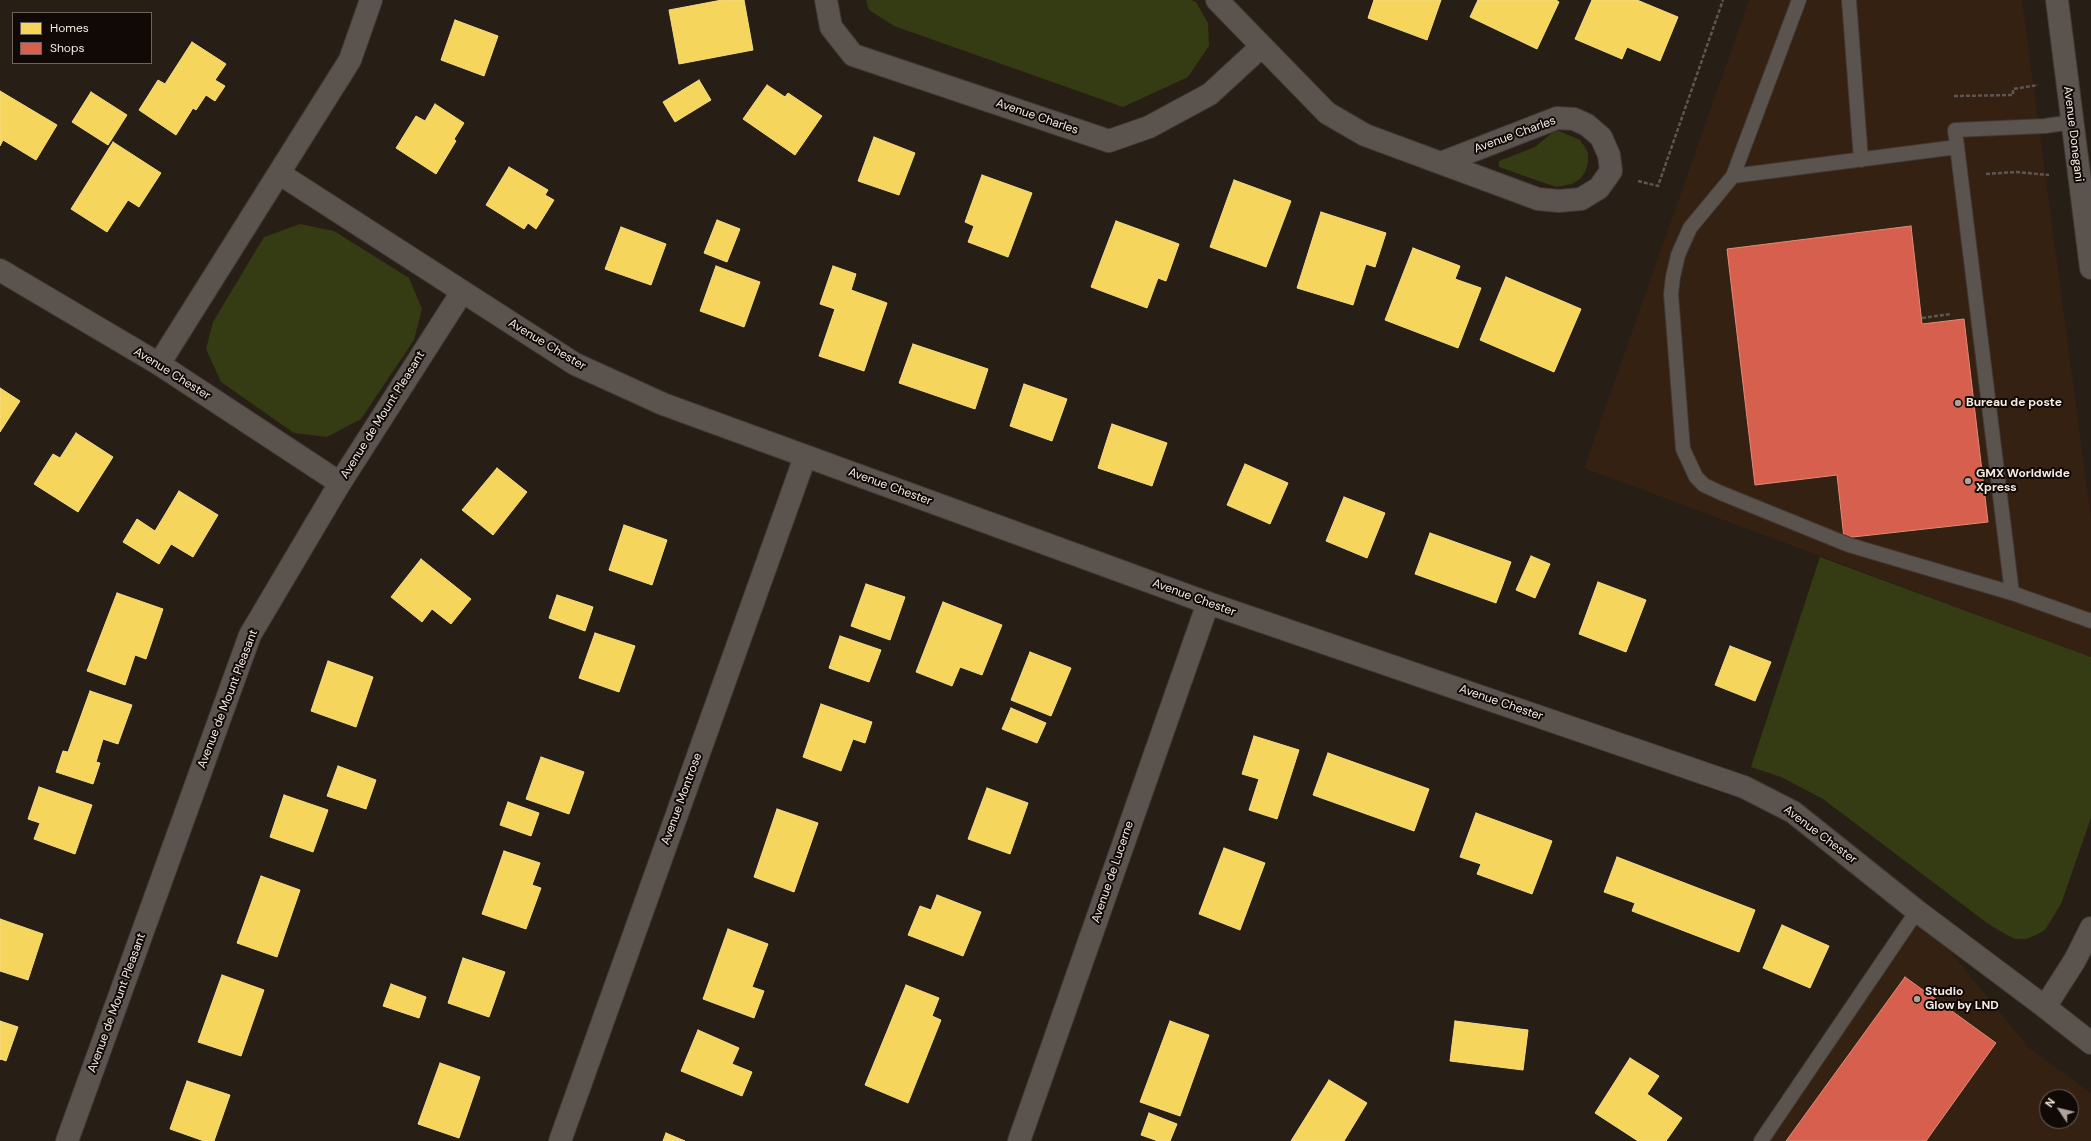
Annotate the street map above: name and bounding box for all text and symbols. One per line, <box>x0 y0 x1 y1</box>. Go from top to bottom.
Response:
legend <box>12 12 152 64</box>
text: Homes <box>50 20 89 36</box>
text: Shops <box>50 40 85 56</box>
street label: Avenue Donegani <box>2060 85 2086 183</box>
street label: Avenue Charles <box>994 96 1080 138</box>
street label: Avenue Charles <box>1472 114 1558 156</box>
street label: Avenue Chester <box>506 316 588 374</box>
street label: Avenue Chester <box>131 345 213 403</box>
street label: Avenue de Mount Pleasant <box>338 349 428 481</box>
place label: Bureau de poste <box>1966 396 2062 410</box>
marker: Bureau de poste <box>1953 398 1963 408</box>
street label: Avenue Chester <box>846 465 934 509</box>
place label: GMX Worldwide Xpress <box>1976 467 2070 495</box>
marker: GMX Worldwide Xpress <box>1963 476 1973 486</box>
street label: Avenue Chester <box>1150 576 1238 620</box>
street label: Avenue de Mount Pleasant <box>195 628 261 770</box>
street label: Avenue Chester <box>1457 682 1545 724</box>
street label: Avenue Montrose <box>659 751 705 847</box>
street label: Avenue Chester <box>1781 803 1859 867</box>
street label: Avenue de Lucerne <box>1089 819 1137 925</box>
street label: Avenue de Mount Pleasant <box>85 931 149 1075</box>
place label: Studio Glow by LND <box>1925 985 1999 1013</box>
marker: Studio Glow by LND <box>1912 994 1922 1004</box>
north arrow <box>2039 1089 2079 1129</box>
text: N <box>2042 1095 2058 1110</box>

